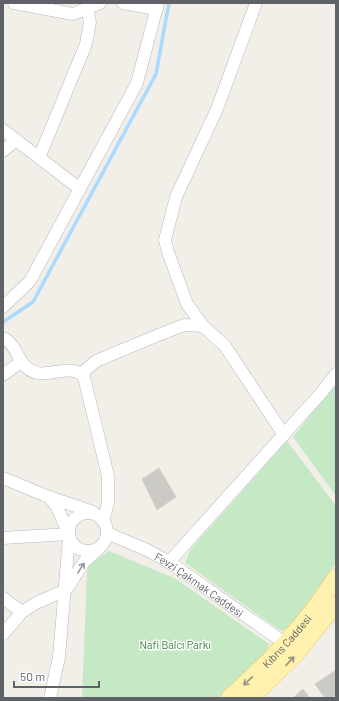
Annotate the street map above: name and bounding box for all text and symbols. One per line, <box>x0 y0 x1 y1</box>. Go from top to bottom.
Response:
street label: Fevzi Çakmak Caddesi <box>153 549 247 619</box>
one-way arrow <box>77 563 85 574</box>
street label: Kıbrıs Caddesi <box>259 611 314 670</box>
park label: Nafi Balcı Parkı <box>139 638 211 651</box>
one-way arrow <box>285 656 294 666</box>
scale bar <box>14 663 99 689</box>
text: 50 m <box>20 669 45 683</box>
one-way arrow <box>243 676 253 685</box>

